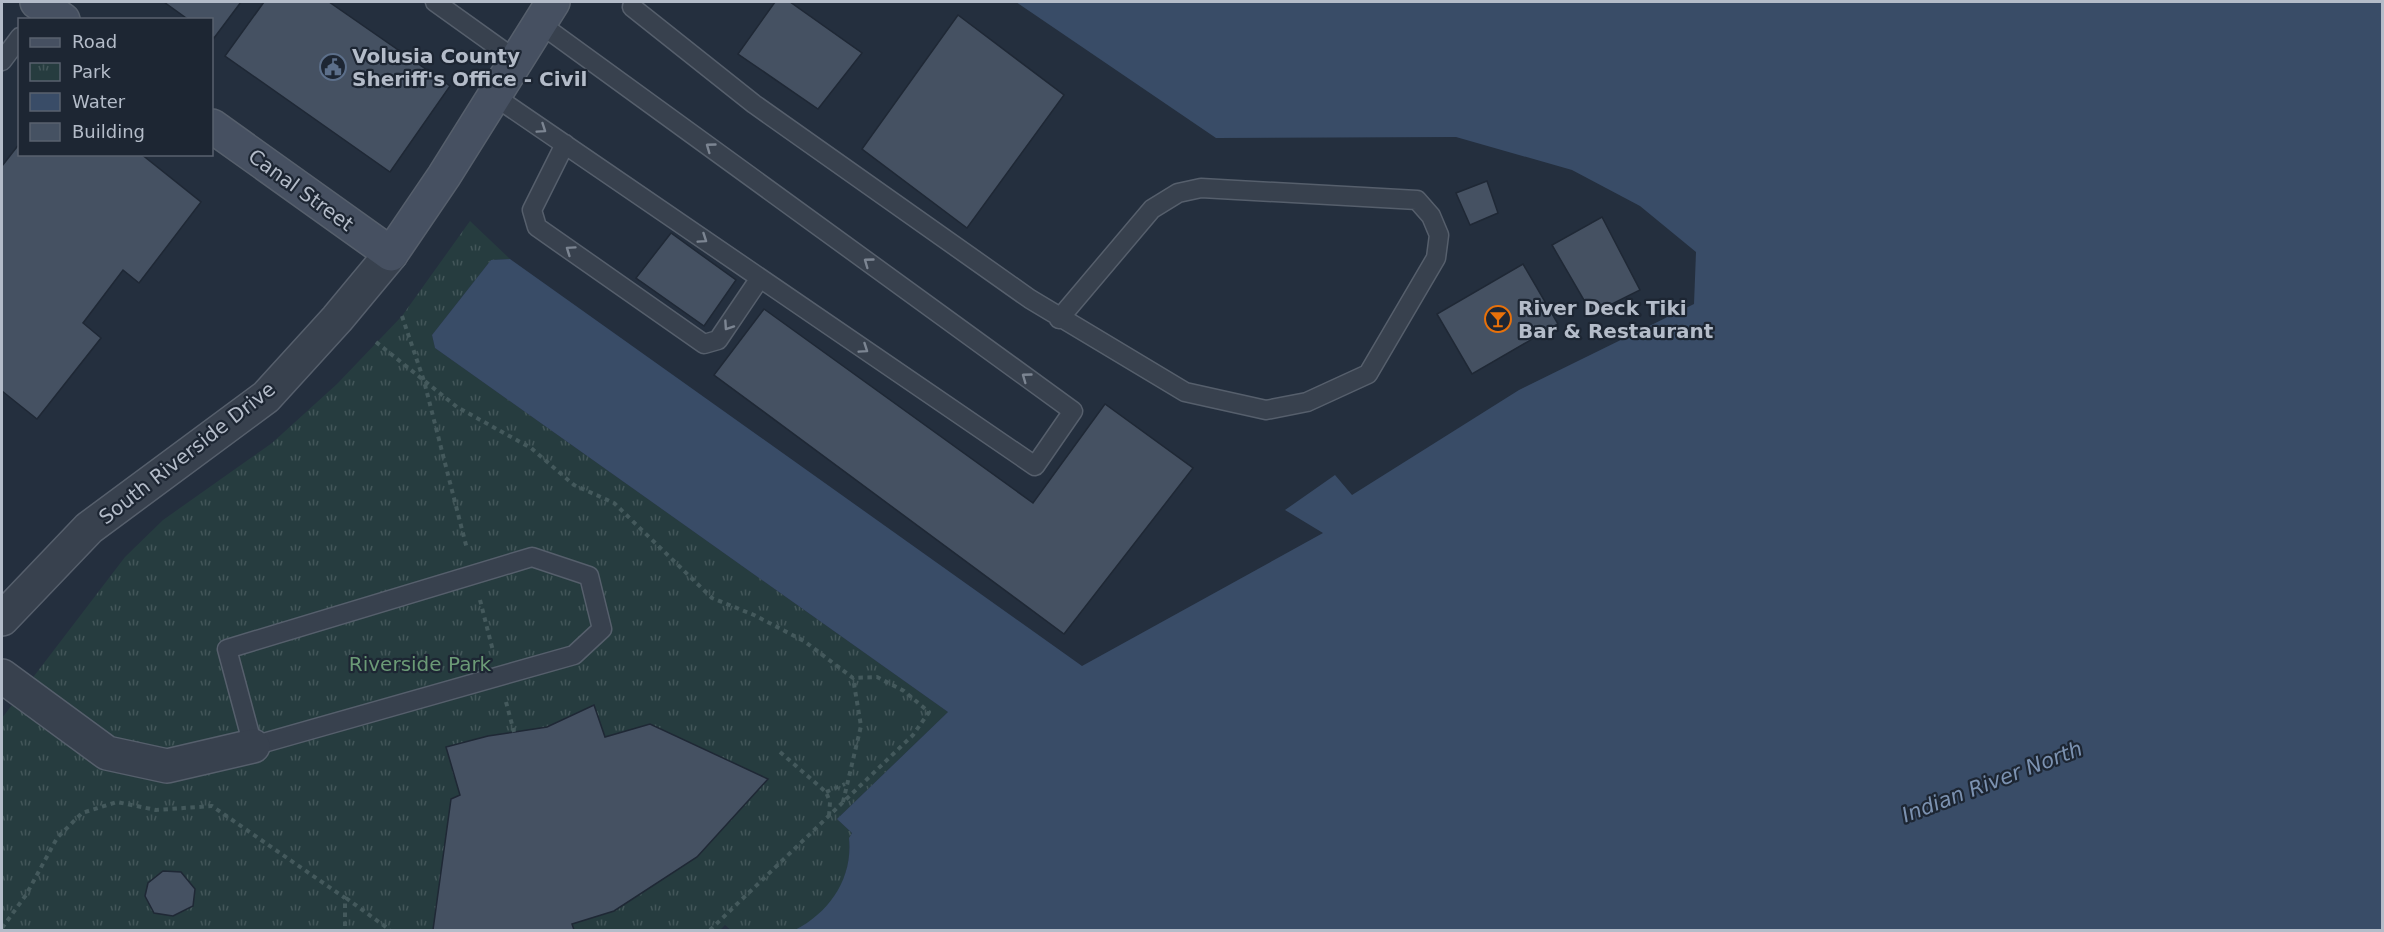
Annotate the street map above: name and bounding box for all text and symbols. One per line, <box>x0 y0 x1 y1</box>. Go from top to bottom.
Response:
legend <box>18 18 213 156</box>
text: Road <box>72 31 117 52</box>
place label: Volusia County Sheriff's Office - Civil <box>352 44 587 91</box>
public building icon: Volusia County Sheriff's Office - Civil <box>318 52 348 82</box>
text: Park <box>72 61 111 82</box>
text: Water <box>72 91 126 112</box>
text: Building <box>72 121 145 142</box>
one-way arrow <box>535 122 546 133</box>
street label: Canal Street <box>244 144 358 236</box>
one-way arrow <box>706 144 717 155</box>
one-way arrow <box>697 231 707 243</box>
one-way arrow <box>566 246 577 257</box>
one-way arrow <box>863 258 874 269</box>
place label: River Deck Tiki Bar & Restaurant <box>1518 296 1714 343</box>
bar icon: River Deck Tiki Bar & Restaurant <box>1483 304 1513 334</box>
one-way arrow <box>724 320 735 331</box>
one-way arrow <box>857 342 868 353</box>
one-way arrow <box>1021 373 1032 384</box>
street label: South Riverside Drive <box>94 377 280 529</box>
park label: Riverside Park <box>349 652 492 676</box>
water label: Indian River North <box>1898 737 2086 827</box>

